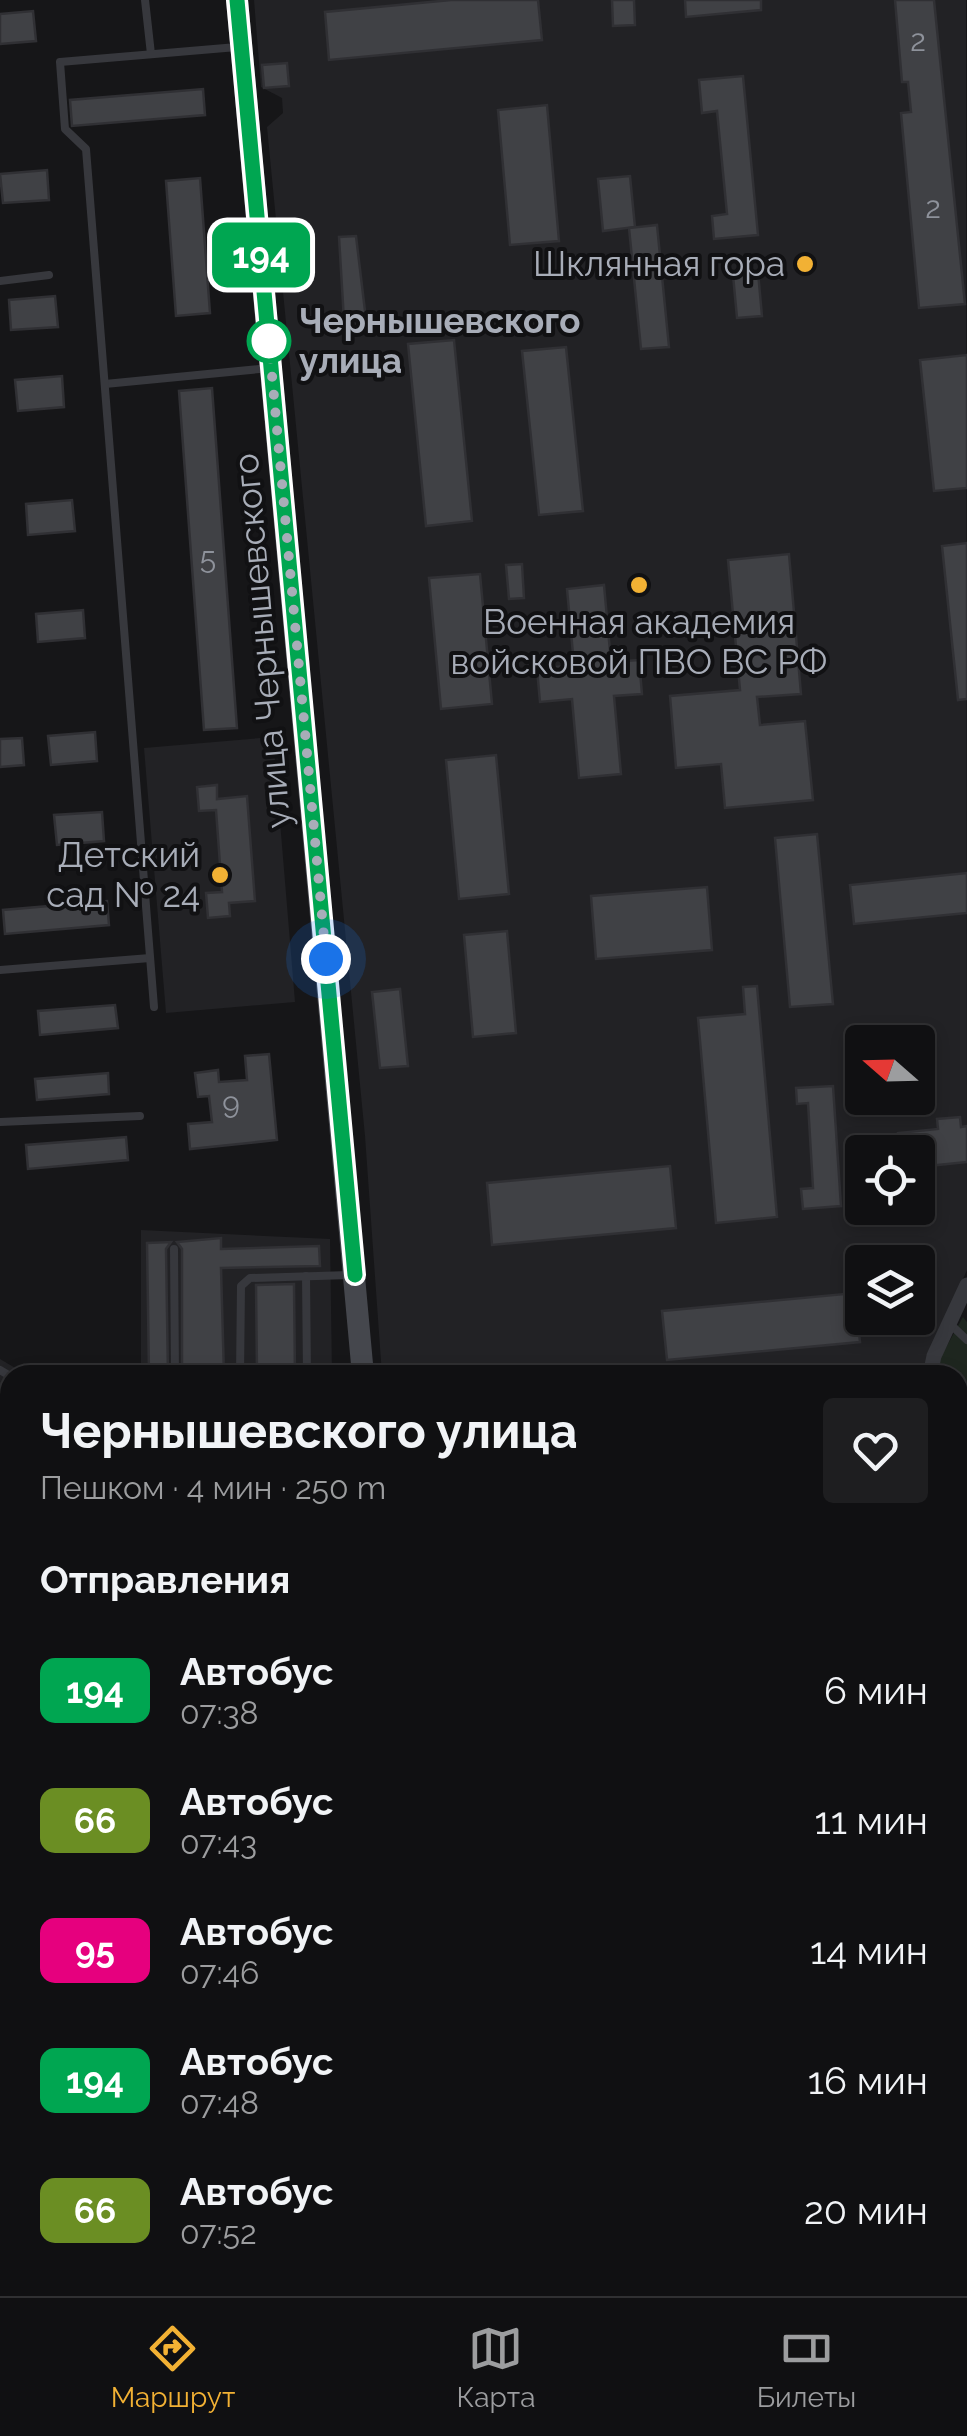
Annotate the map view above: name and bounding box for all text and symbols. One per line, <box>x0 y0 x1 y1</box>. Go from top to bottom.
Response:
house number: 2 <box>910 23 926 58</box>
house number: 2 <box>925 190 941 225</box>
line badge: 194 <box>204 222 318 288</box>
text: 194 <box>232 235 290 276</box>
place label: Шклянная гора <box>533 243 785 284</box>
marker: Шклянная гора <box>794 253 816 275</box>
place label: Чернышевского улица <box>299 300 580 381</box>
marker: Чернышевского улица <box>248 320 290 362</box>
street label: улица Чернышевского <box>225 452 298 830</box>
house number: 5 <box>200 541 216 576</box>
marker: Военная академия войсковой ПВО ВС РФ <box>628 574 650 596</box>
place label: Военная академия войсковой ПВО ВС РФ <box>451 601 827 682</box>
place label: Детский сад № 24 <box>46 834 200 915</box>
marker: Детский сад № 24 <box>209 864 231 886</box>
your location <box>301 934 351 984</box>
north arrow <box>845 1025 935 1115</box>
map controls <box>845 1025 935 1335</box>
house number: 9 <box>222 1085 240 1120</box>
button: locate <box>845 1135 935 1225</box>
button: layers <box>845 1245 935 1335</box>
button: heart <box>823 1398 928 1503</box>
text: Чернышевского улица <box>40 1403 577 1459</box>
text: Пешком · 4 мин · 250 m <box>40 1469 386 1506</box>
text: Отправления <box>40 1557 290 1602</box>
text: Автобус <box>180 1649 334 1694</box>
text: 6 мин <box>824 1668 928 1713</box>
text: 194 <box>66 1670 124 1711</box>
text: 07:38 <box>180 1694 259 1731</box>
text: Автобус <box>180 1779 334 1824</box>
text: 11 мин <box>814 1798 928 1843</box>
text: 66 <box>74 1800 116 1841</box>
text: 07:43 <box>180 1824 257 1861</box>
text: Автобус <box>180 1909 334 1954</box>
text: 14 мин <box>810 1928 928 1973</box>
text: 95 <box>75 1930 115 1971</box>
text: 07:46 <box>180 1954 259 1991</box>
text: Автобус <box>180 2039 334 2084</box>
text: 16 мин <box>808 2058 928 2103</box>
text: 194 <box>66 2060 124 2101</box>
text: 07:48 <box>180 2084 259 2121</box>
text: Автобус <box>180 2169 334 2214</box>
text: 20 мин <box>804 2188 928 2233</box>
text: 66 <box>74 2190 116 2231</box>
text: 07:52 <box>180 2214 257 2251</box>
tab: Маршрут <box>111 2321 235 2414</box>
tab: Карта <box>457 2321 535 2414</box>
tab: Билеты <box>757 2321 856 2414</box>

